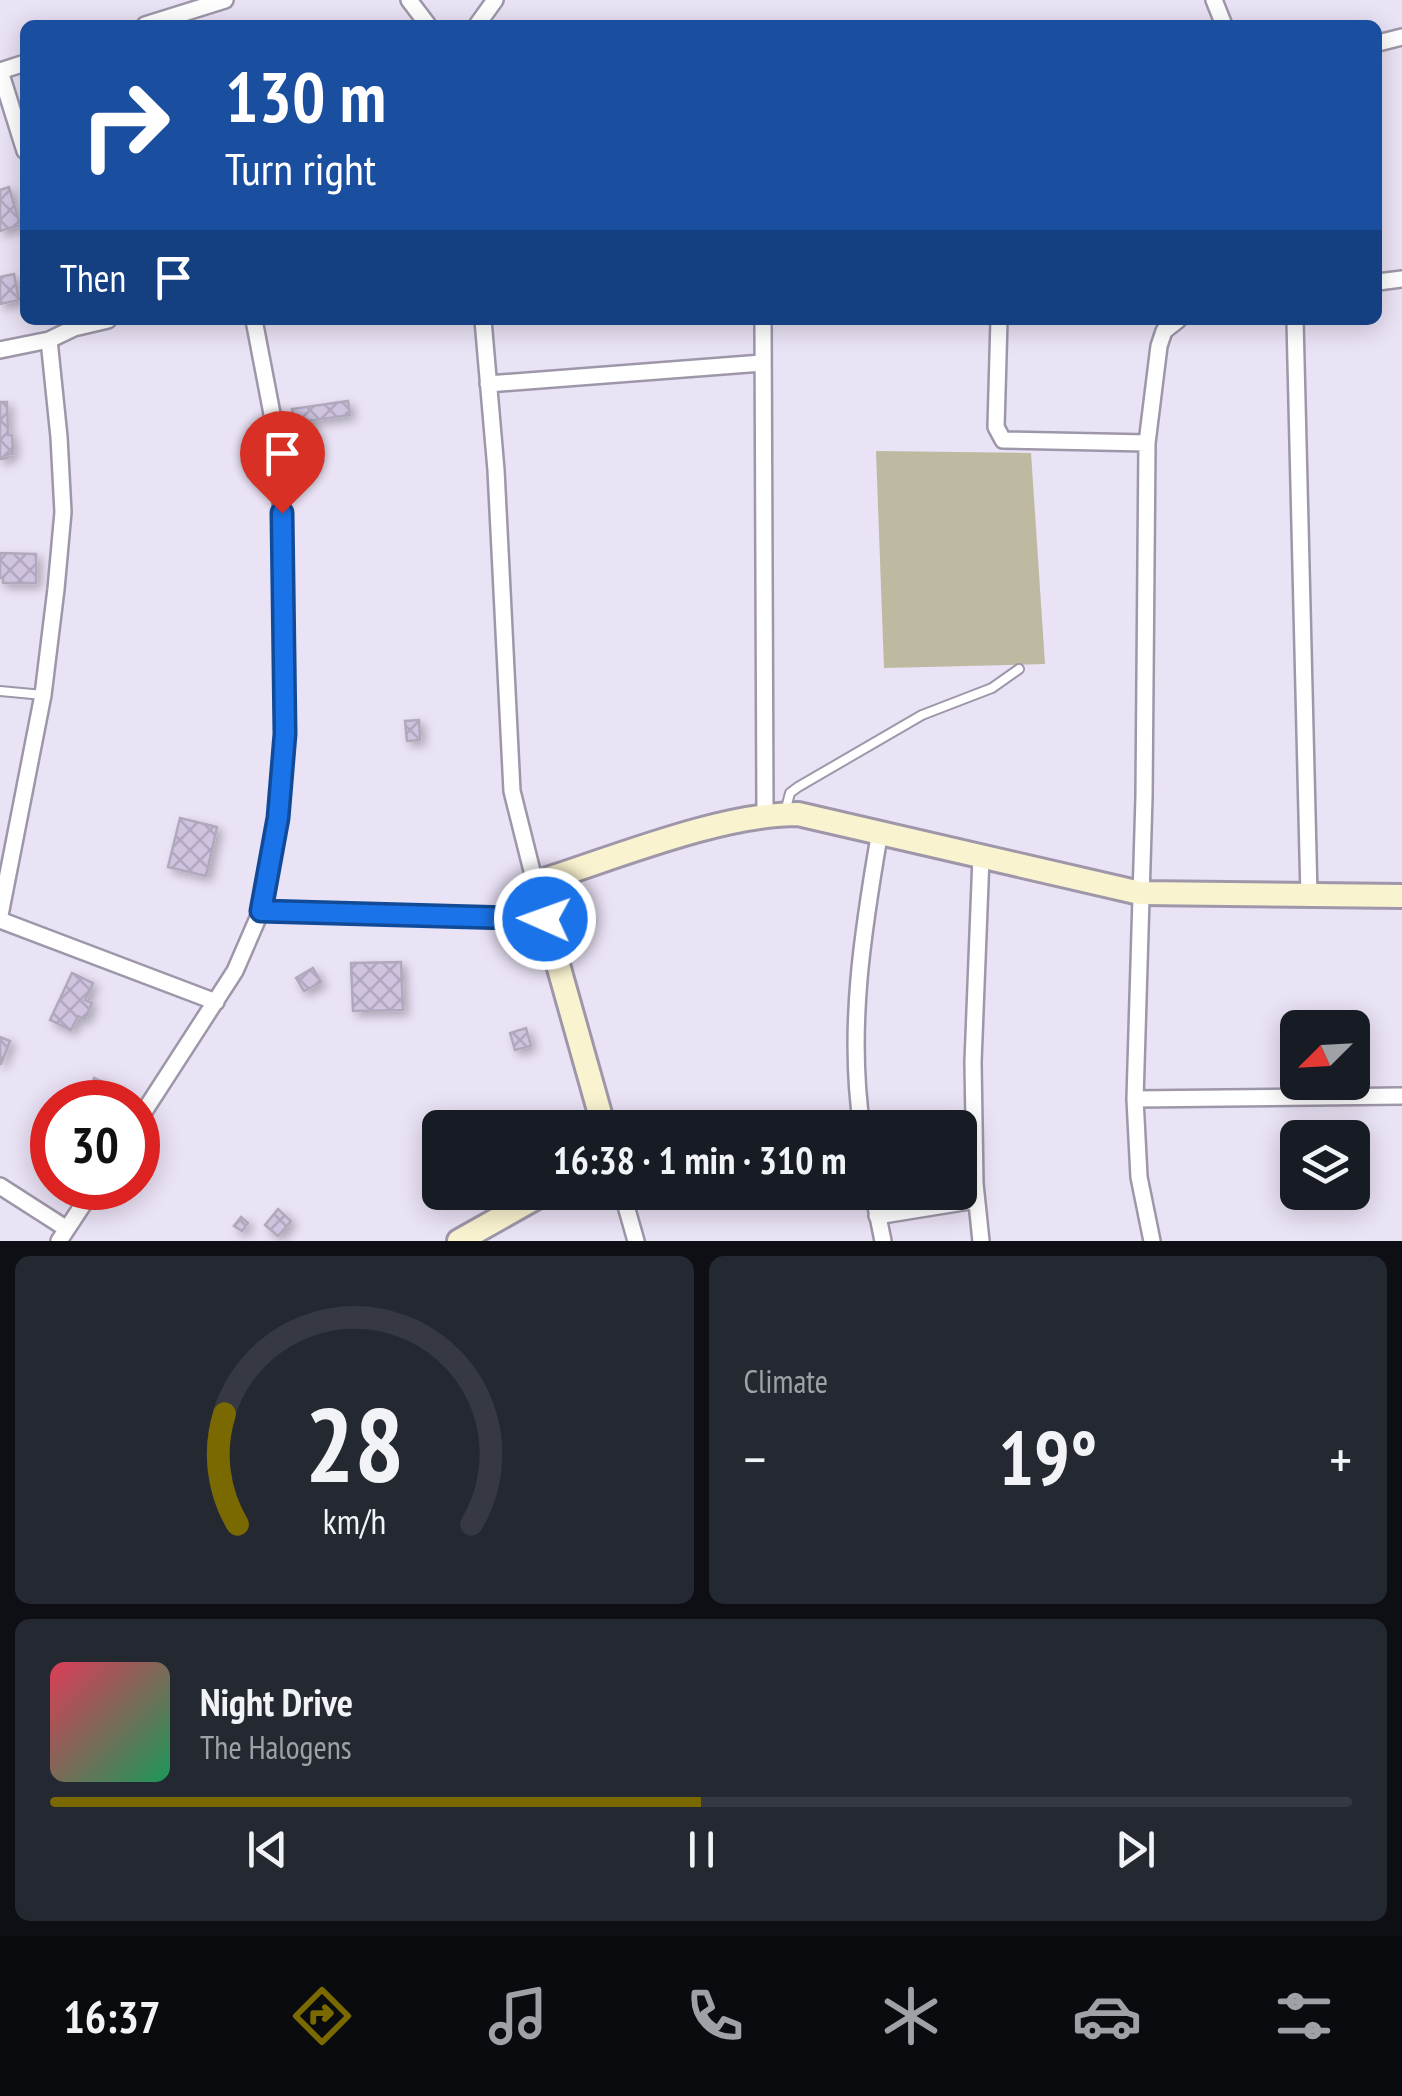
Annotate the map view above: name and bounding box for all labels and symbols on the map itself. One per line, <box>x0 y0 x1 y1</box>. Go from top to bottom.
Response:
pin <box>240 411 325 514</box>
position arrow <box>493 867 597 971</box>
north arrow <box>1280 1010 1370 1100</box>
speed limit sign: 30 <box>30 1080 160 1210</box>

